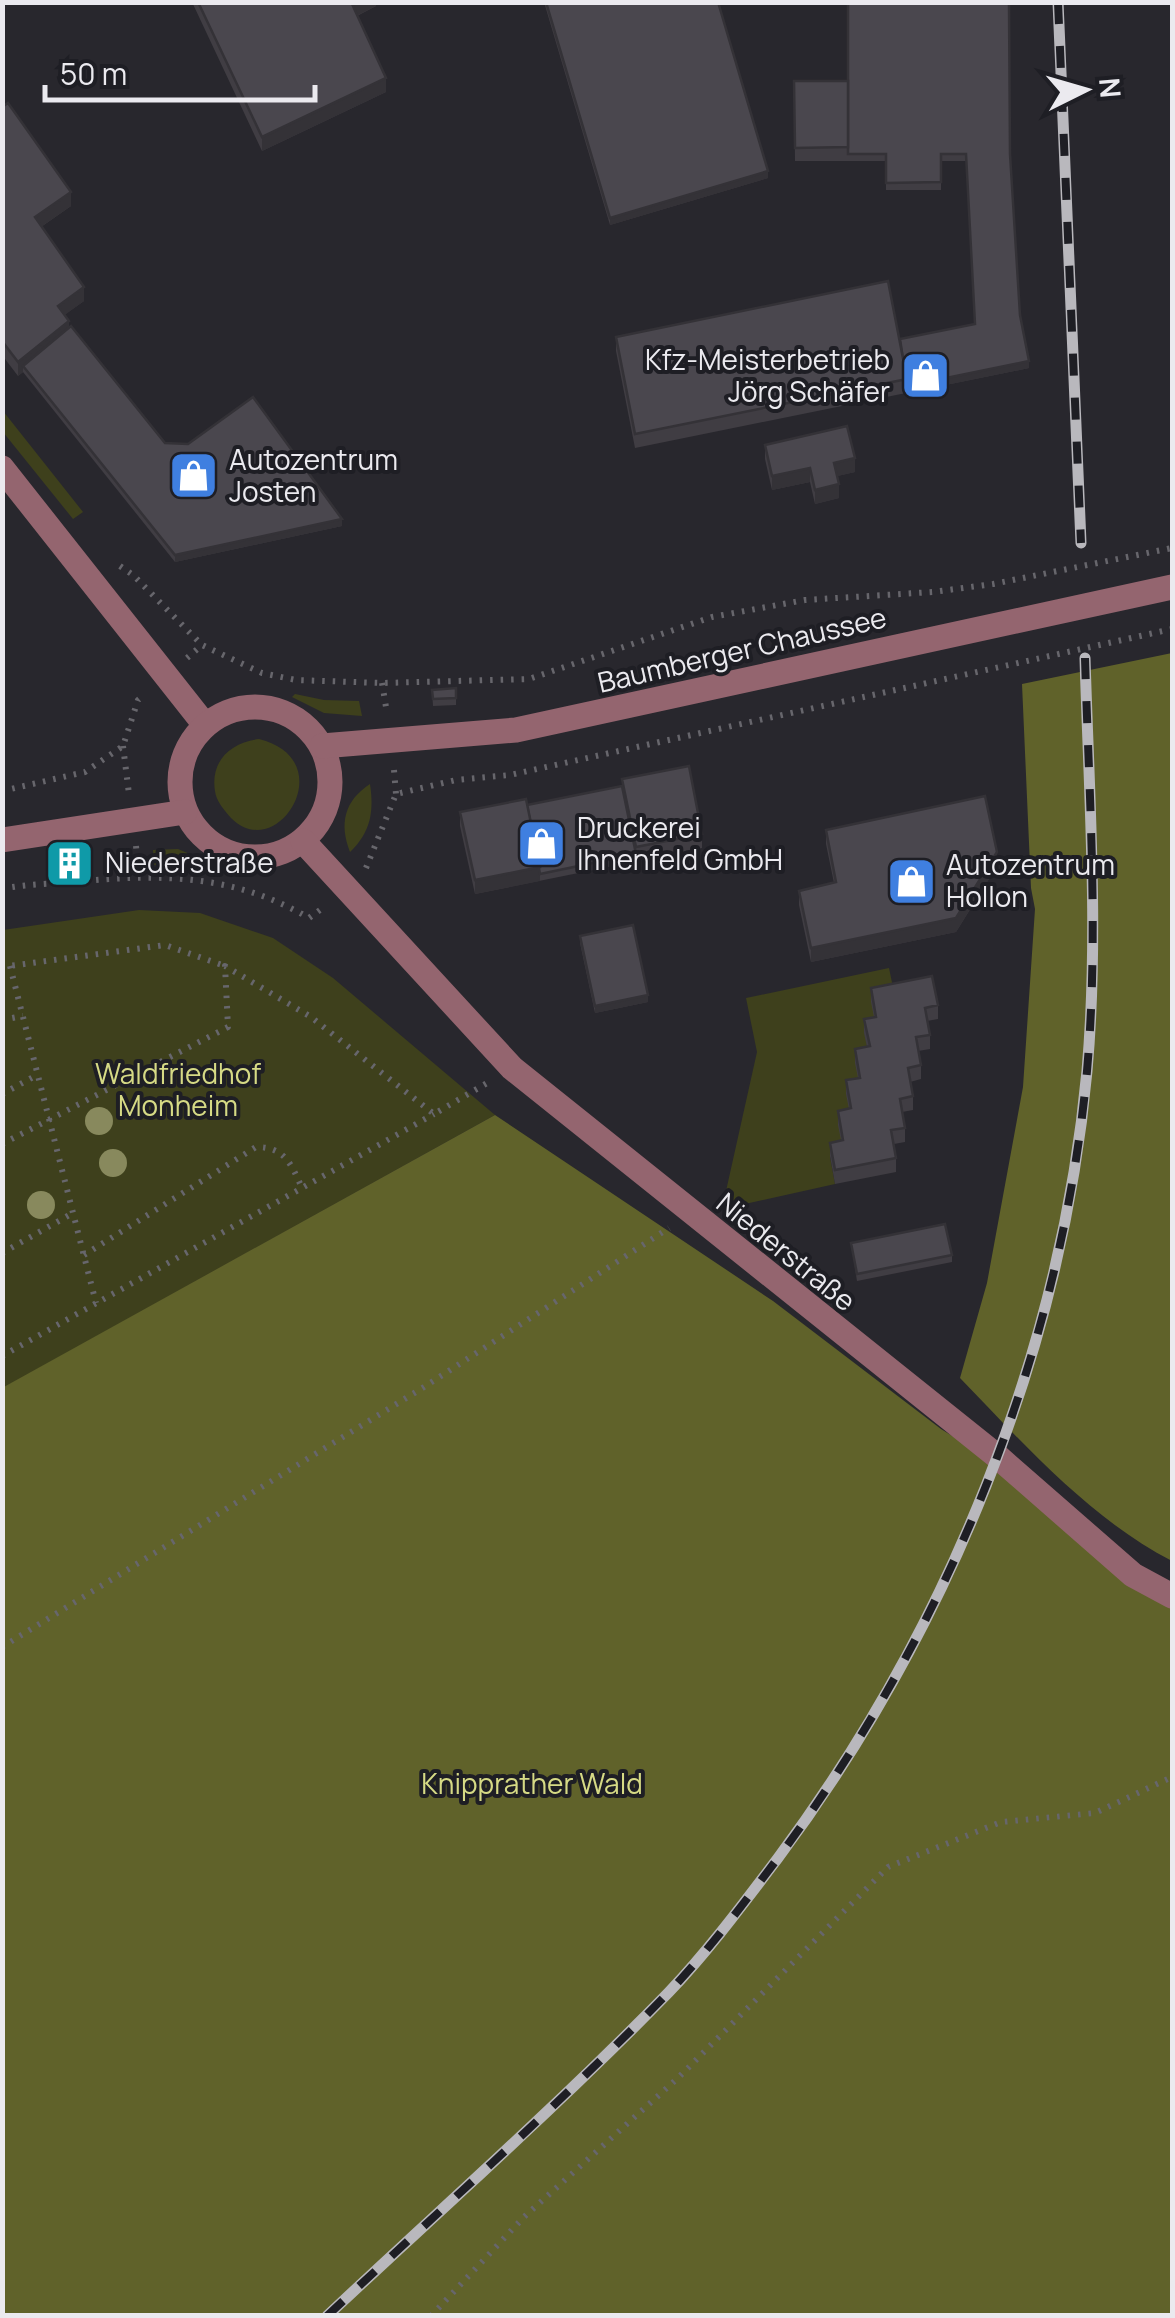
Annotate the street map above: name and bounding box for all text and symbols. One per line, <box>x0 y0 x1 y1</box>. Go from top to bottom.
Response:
scale bar <box>45 40 315 102</box>
north arrow <box>1035 40 1135 140</box>
text: 50 m <box>60 53 127 94</box>
text: N <box>1091 76 1131 99</box>
place label: Kfz-Meisterbetrieb Jörg Schäfer <box>645 340 890 410</box>
shop icon: Kfz-Meisterbetrieb Jörg Schäfer <box>899 350 951 402</box>
place label: Autozentrum Josten <box>229 440 398 510</box>
shop icon: Autozentrum Josten <box>168 450 220 502</box>
street label: Baumberger Chaussee <box>594 597 890 701</box>
place label: Druckerei Ihnenfeld GmbH <box>577 808 783 878</box>
shop icon: Druckerei Ihnenfeld GmbH <box>516 818 568 870</box>
building icon: Niederstraße <box>44 837 96 889</box>
place label: Niederstraße <box>105 843 274 881</box>
place label: Autozentrum Hollon <box>946 845 1115 915</box>
shop icon: Autozentrum Hollon <box>885 855 937 907</box>
park label: Waldfriedhof Monheim <box>95 1054 261 1124</box>
street label: Niederstraße <box>709 1183 864 1319</box>
park label: Knipprather Wald <box>421 1764 643 1802</box>

